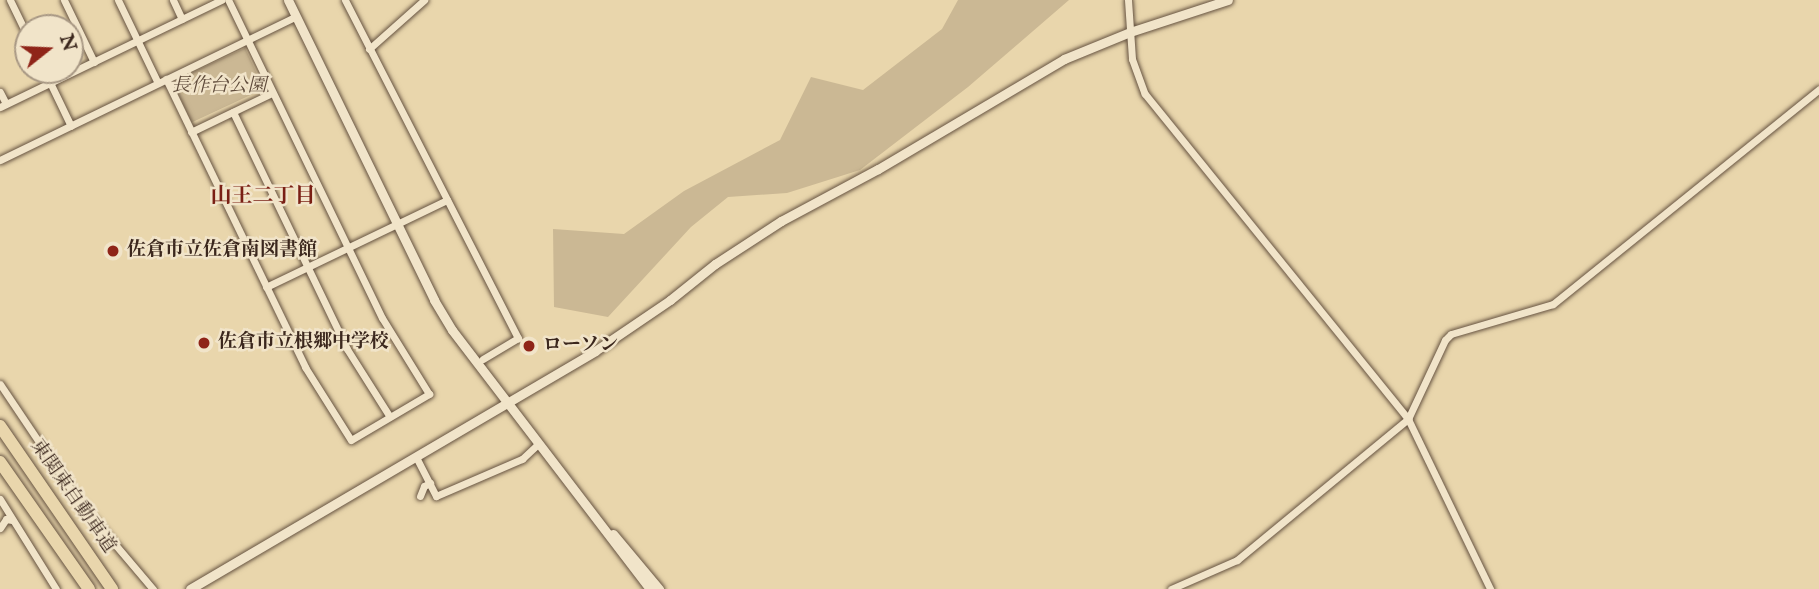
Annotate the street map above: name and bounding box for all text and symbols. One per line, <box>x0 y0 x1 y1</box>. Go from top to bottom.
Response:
north arrow <box>14 14 84 84</box>
text: N <box>53 32 81 55</box>
park label: 長作台公園 <box>172 76 266 98</box>
district label: 山王二丁目 <box>211 184 315 210</box>
place label: 佐倉市立佐倉南図書館 <box>127 240 317 262</box>
marker: 佐倉市立佐倉南図書館 <box>105 243 121 259</box>
place label: 佐倉市立根郷中学校 <box>218 332 389 354</box>
marker: 佐倉市立根郷中学校 <box>196 335 212 351</box>
place label: ローソン <box>543 335 619 357</box>
marker: ローソン <box>521 338 537 354</box>
street label: 東関東自動車道 <box>25 436 119 558</box>

